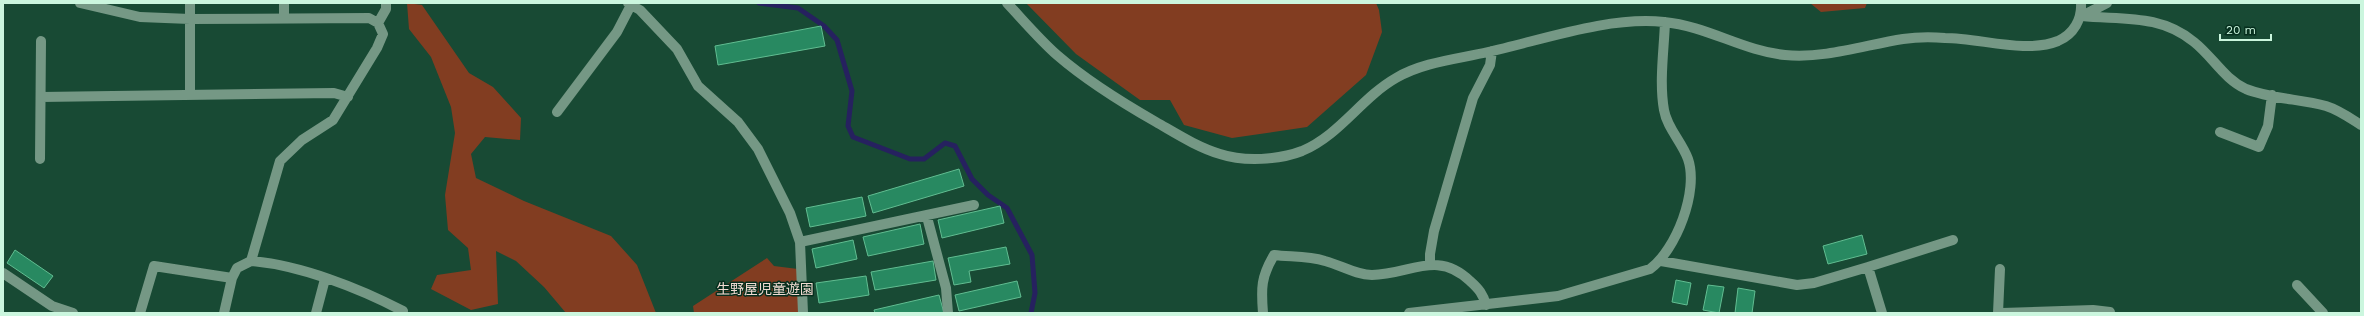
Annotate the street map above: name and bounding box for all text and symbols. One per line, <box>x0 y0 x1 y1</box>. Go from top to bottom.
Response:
scale bar <box>2220 16 2271 42</box>
text: 20 m <box>2226 23 2256 37</box>
park label: 生野屋児童遊園 <box>716 281 814 297</box>

